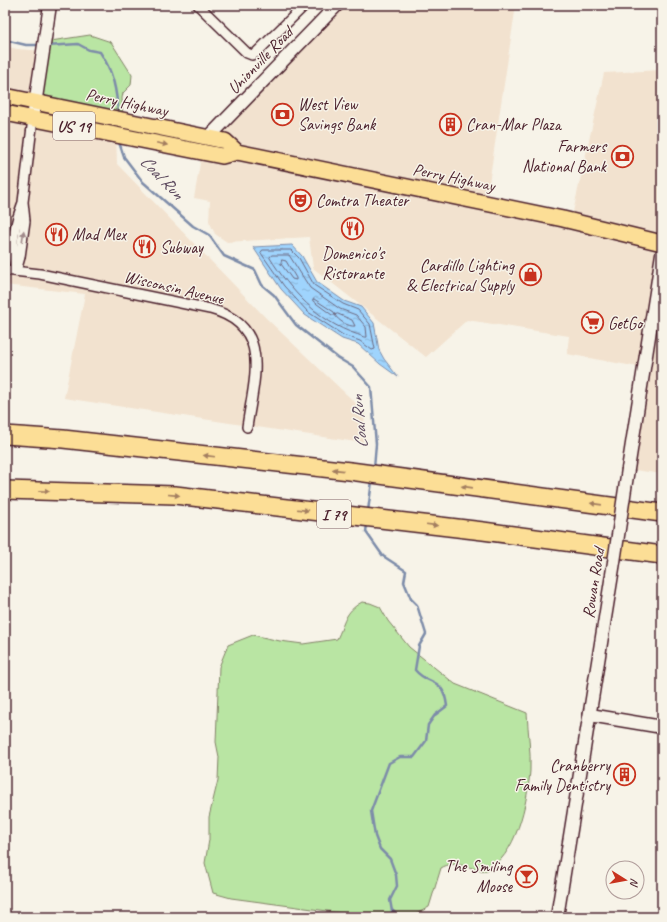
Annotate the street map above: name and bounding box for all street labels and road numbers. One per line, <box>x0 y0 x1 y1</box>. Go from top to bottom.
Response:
street label: Unionville Road <box>223 21 299 98</box>
street label: Perry Highway <box>84 84 171 122</box>
road number: US 19 <box>53 112 95 140</box>
street label: Perry Highway <box>411 159 498 197</box>
street label: Wisconsin Avenue <box>122 266 227 309</box>
road number: I 79 <box>317 500 351 528</box>
street label: Rowan Road <box>578 544 610 620</box>

